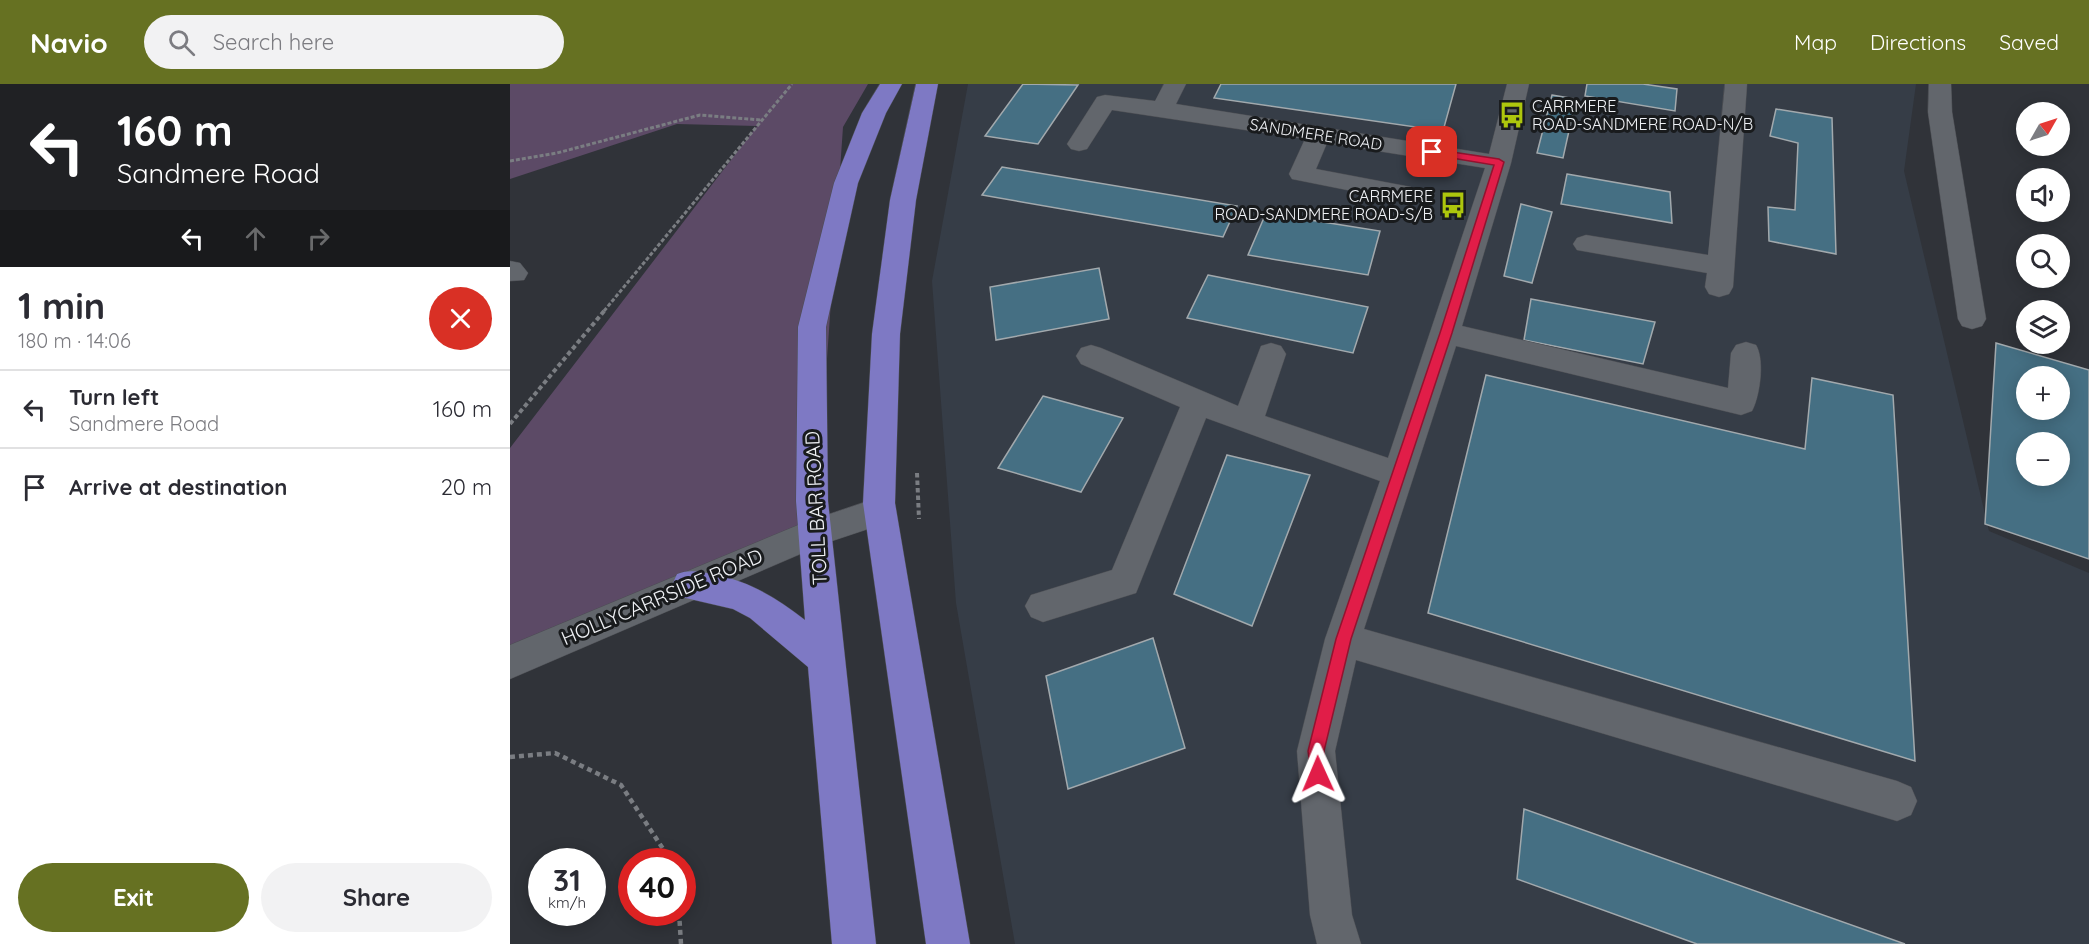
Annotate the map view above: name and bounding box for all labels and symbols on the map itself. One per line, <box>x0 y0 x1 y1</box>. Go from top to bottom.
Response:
place label: CARRMERE ROAD-SANDMERE ROAD-N/B <box>1532 96 1753 134</box>
bus stop icon: CARRMERE ROAD-SANDMERE ROAD-N/B <box>1497 100 1527 130</box>
north arrow <box>2016 102 2070 156</box>
street label: SANDMERE ROAD <box>1248 114 1384 154</box>
pin <box>1406 126 1457 177</box>
place label: CARRMERE ROAD-SANDMERE ROAD-S/B <box>1215 186 1433 224</box>
bus stop icon: CARRMERE ROAD-SANDMERE ROAD-S/B <box>1438 190 1468 220</box>
street label: TOLL BAR ROAD <box>799 430 832 586</box>
street label: HOLLYCARRSIDE ROAD <box>557 543 766 650</box>
position arrow <box>1286 742 1350 806</box>
speed limit sign: 40 <box>618 848 696 926</box>

